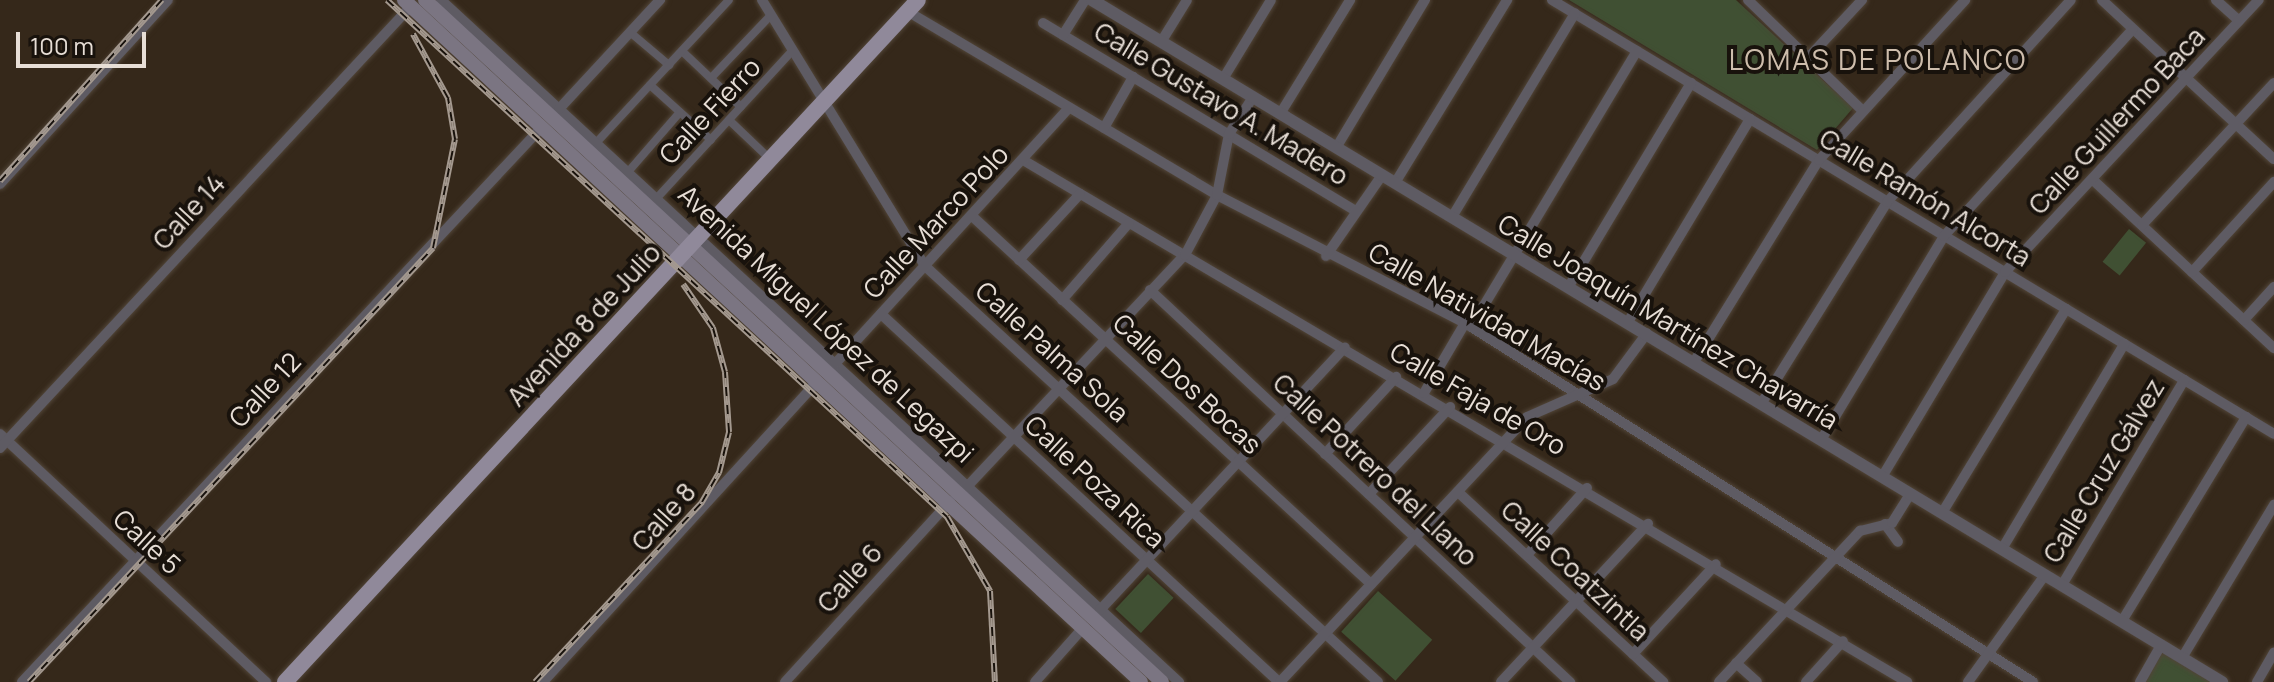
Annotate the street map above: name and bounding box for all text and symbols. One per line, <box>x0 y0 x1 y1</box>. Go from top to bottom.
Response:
scale bar <box>20 16 150 66</box>
street label: Calle Gustavo A. Madero <box>1089 16 1353 192</box>
street label: Calle Guillermo Baca <box>2022 21 2212 221</box>
text: 100 m <box>30 29 94 62</box>
district label: LOMAS DE POLANCO <box>1729 42 2027 76</box>
street label: Calle Fierro <box>653 51 767 171</box>
street label: Calle Ramón Alcorta <box>1814 123 2036 273</box>
street label: Calle Marco Polo <box>857 139 1015 305</box>
street label: Calle 14 <box>147 168 231 256</box>
street label: Avenida Miguel López de Legazpi <box>672 179 980 469</box>
street label: Calle Joaquín Martínez Chavarría <box>1492 208 1844 436</box>
street label: Calle Natividad Macías <box>1363 236 1611 398</box>
street label: Avenida 8 de Julio <box>501 237 667 413</box>
street label: Calle Palma Sola <box>969 275 1135 429</box>
street label: Calle Dos Bocas <box>1107 308 1267 460</box>
street label: Calle Faja de Oro <box>1385 336 1571 462</box>
street label: Calle 12 <box>223 346 307 434</box>
street label: Calle Potrero del Llano <box>1267 367 1483 573</box>
street label: Calle Cruz Gálvez <box>2037 374 2171 568</box>
street label: Calle Poza Rica <box>1019 409 1171 555</box>
street label: Calle 8 <box>625 477 703 557</box>
street label: Calle Coatzintla <box>1495 495 1655 647</box>
street label: Calle 5 <box>107 503 187 581</box>
street label: Calle 6 <box>811 537 889 619</box>

